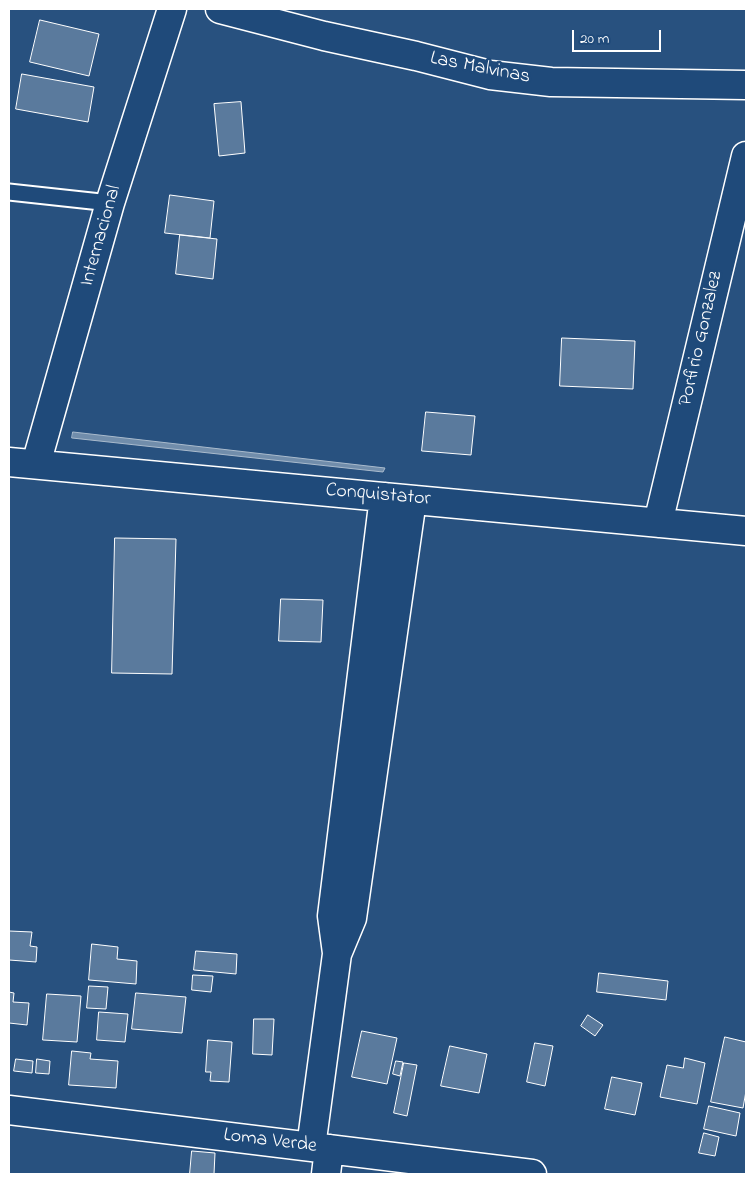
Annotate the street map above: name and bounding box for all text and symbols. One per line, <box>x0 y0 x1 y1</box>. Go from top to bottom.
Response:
scale bar <box>575 20 664 52</box>
text: 20 m <box>580 28 609 50</box>
street label: Las Malvinas <box>428 48 532 90</box>
street label: Internacional <box>76 183 128 289</box>
street label: Porfirio Gonzalez <box>675 269 729 409</box>
street label: Conquistator <box>324 479 432 513</box>
street label: Loma Verde <box>222 1124 318 1160</box>

